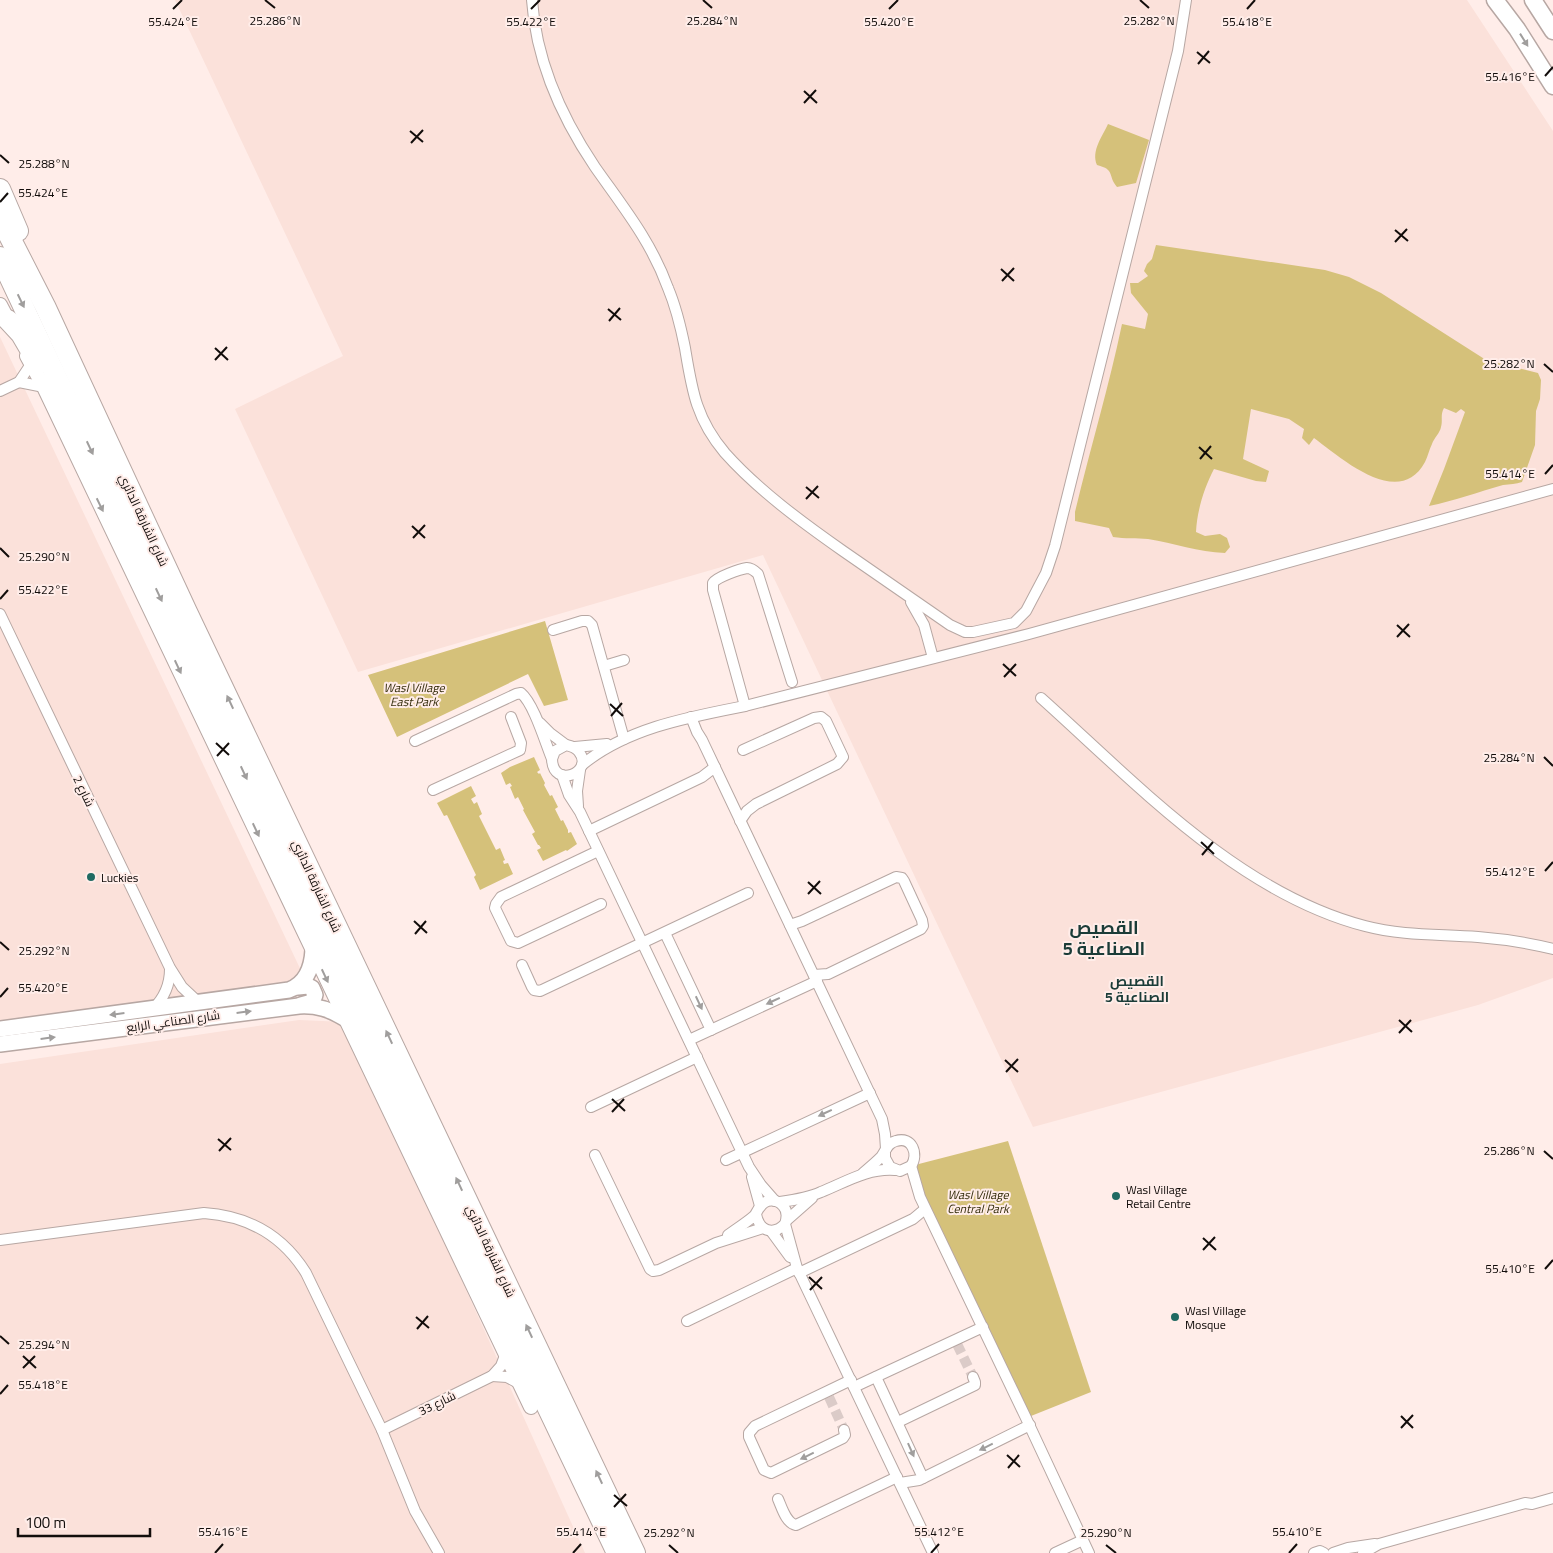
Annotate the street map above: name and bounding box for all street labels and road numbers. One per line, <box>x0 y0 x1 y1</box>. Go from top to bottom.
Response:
street label: شارع الشارقة الدائري <box>112 470 176 570</box>
street label: شارع 2 <box>67 771 102 811</box>
street label: شارع الشارقة الدائري <box>285 836 349 936</box>
street label: شارع الصناعي الرابع <box>125 1003 221 1039</box>
street label: شارع الشارقة الدائري <box>459 1201 523 1301</box>
street label: شارع 33 <box>414 1384 460 1422</box>

